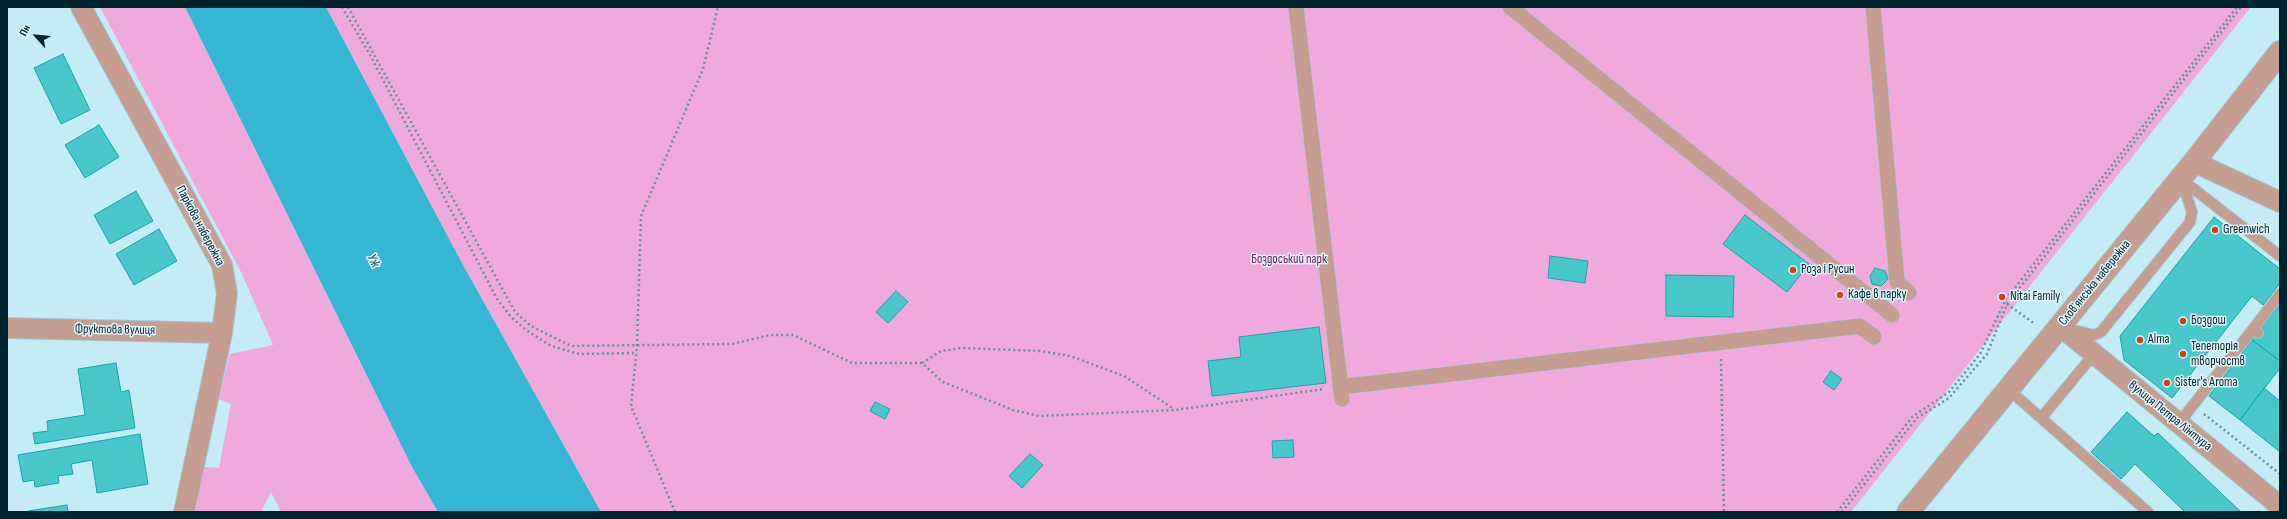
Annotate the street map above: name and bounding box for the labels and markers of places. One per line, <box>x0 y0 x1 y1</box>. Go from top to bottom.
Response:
place label: Greenwich <box>2223 222 2270 238</box>
marker: Greenwich <box>2210 225 2220 235</box>
place label: Роза і Русин <box>1801 262 1855 278</box>
marker: Роза і Русин <box>1788 265 1798 275</box>
place label: Кафе в парку <box>1848 287 1906 303</box>
place label: Nitai Family <box>2010 289 2060 305</box>
marker: Кафе в парку <box>1835 290 1845 300</box>
marker: Nitai Family <box>1997 292 2007 302</box>
place label: Боздош <box>2191 313 2226 329</box>
marker: Боздош <box>2178 316 2188 326</box>
place label: Alma <box>2148 332 2170 348</box>
marker: Alma <box>2135 335 2145 345</box>
place label: Тепеторія творчоств <box>2191 339 2245 370</box>
marker: Тепеторія творчоств <box>2178 349 2188 359</box>
place label: Sister's Aroma <box>2175 375 2237 391</box>
marker: Sister's Aroma <box>2162 378 2172 388</box>

